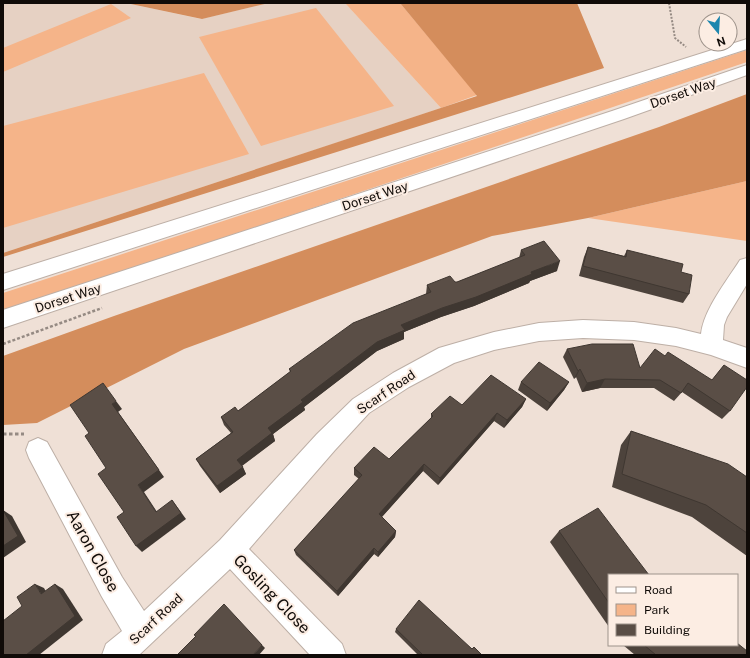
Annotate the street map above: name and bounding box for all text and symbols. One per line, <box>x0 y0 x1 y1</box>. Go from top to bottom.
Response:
north arrow <box>698 12 738 52</box>
text: N <box>715 34 727 49</box>
street label: Dorset Way <box>648 75 718 111</box>
street label: Dorset Way <box>340 178 410 214</box>
street label: Dorset Way <box>33 280 103 316</box>
street label: Scarf Road <box>354 367 418 417</box>
street label: Aaron Close <box>63 507 123 595</box>
street label: Gosling Close <box>230 551 314 637</box>
legend <box>608 574 738 646</box>
text: Road <box>644 583 672 597</box>
street label: Scarf Road <box>126 591 186 647</box>
text: Park <box>644 603 670 617</box>
text: Building <box>644 623 690 637</box>

